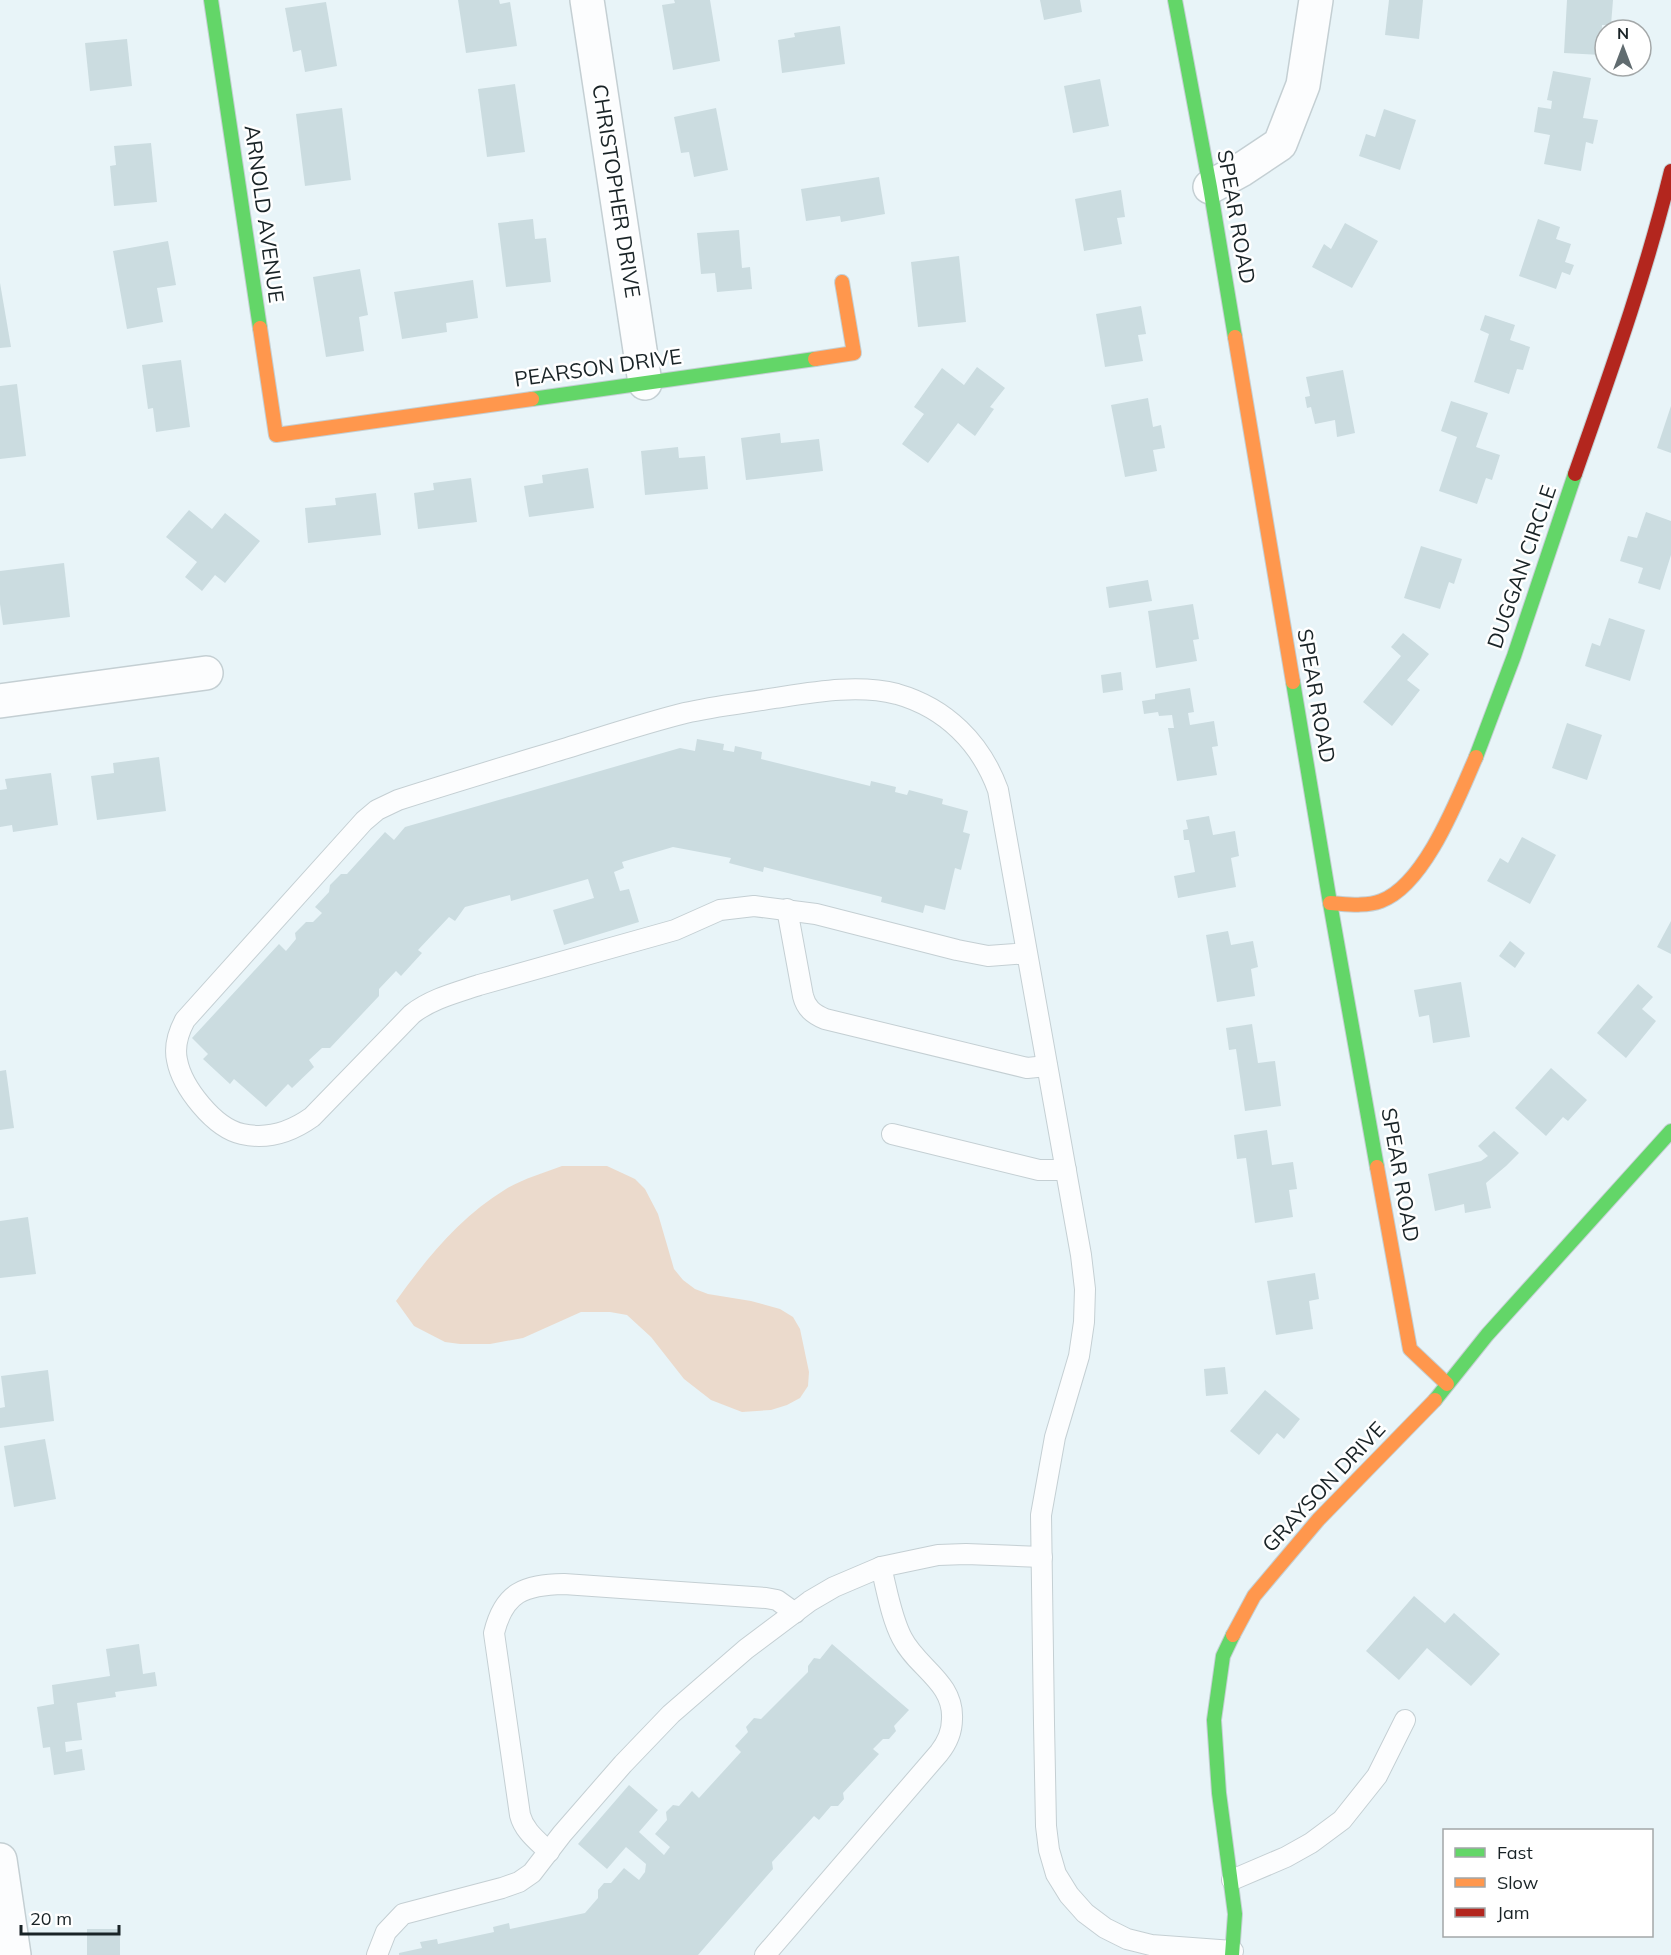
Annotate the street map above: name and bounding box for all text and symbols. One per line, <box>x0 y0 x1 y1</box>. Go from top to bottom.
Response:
north arrow <box>1593 18 1653 78</box>
text: N <box>1617 23 1629 43</box>
street label: CHRISTOPHER DRIVE <box>587 82 647 300</box>
street label: ARNOLD AVENUE <box>240 123 290 304</box>
street label: SPEAR ROAD <box>1212 148 1262 286</box>
street label: PEARSON DRIVE <box>512 342 683 392</box>
street label: DUGGAN CIRCLE <box>1481 482 1561 652</box>
street label: SPEAR ROAD <box>1292 627 1342 765</box>
street label: SPEAR ROAD <box>1376 1106 1426 1244</box>
street label: GRAYSON DRIVE <box>1256 1416 1390 1557</box>
legend <box>1443 1829 1653 1937</box>
text: Fast <box>1497 1841 1533 1864</box>
text: Slow <box>1497 1871 1539 1894</box>
scale bar <box>21 1898 118 1936</box>
text: Jam <box>1497 1901 1530 1924</box>
text: 20 m <box>30 1907 72 1930</box>

